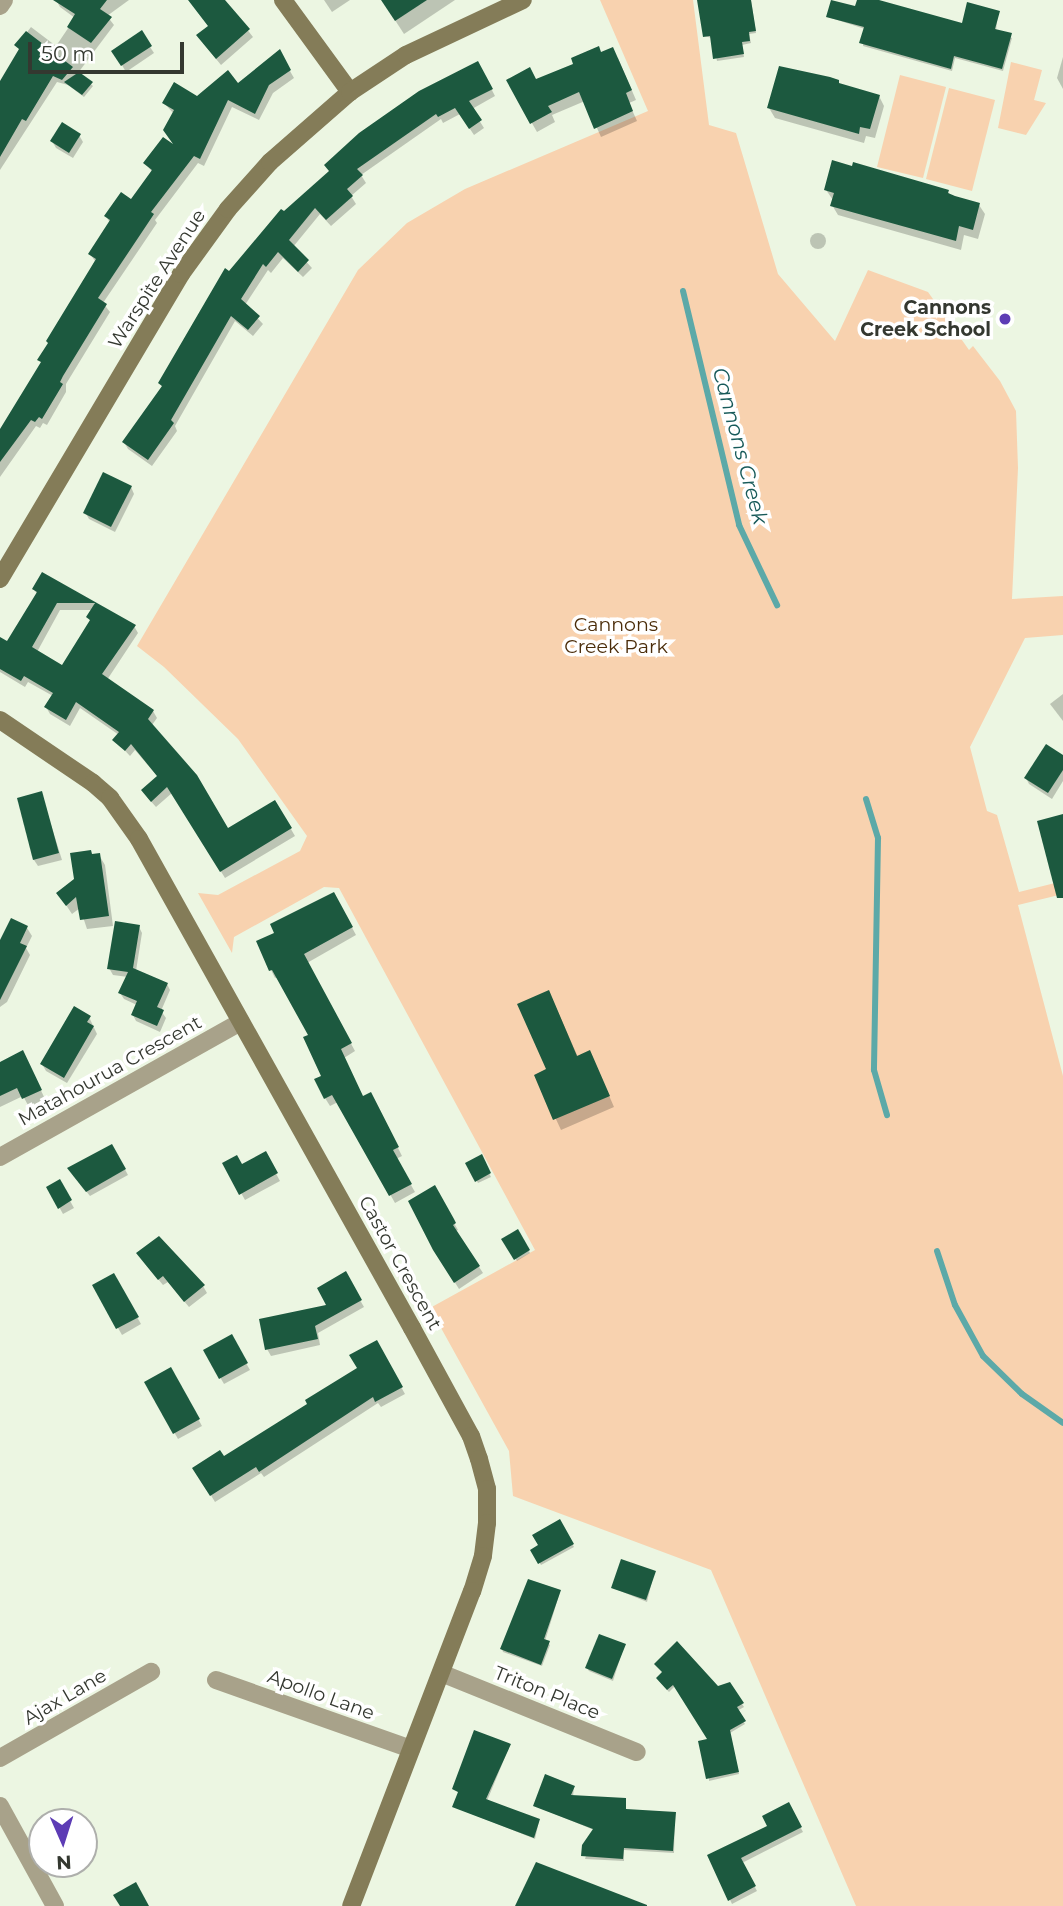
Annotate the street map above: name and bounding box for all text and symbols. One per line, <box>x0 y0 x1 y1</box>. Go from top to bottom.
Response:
scale bar <box>32 28 187 72</box>
text: 50 m <box>41 41 95 66</box>
street label: Warspite Avenue <box>103 205 211 353</box>
place label: Cannons Creek School <box>860 297 991 341</box>
marker: Cannons Creek School <box>997 311 1013 327</box>
water label: Cannons Creek <box>707 365 773 527</box>
park label: Cannons Creek Park <box>564 614 668 658</box>
street label: Matahourua Crescent <box>14 1011 206 1131</box>
street label: Castor Crescent <box>354 1192 446 1334</box>
street label: Triton Place <box>491 1661 603 1725</box>
street label: Ajax Lane <box>20 1664 110 1730</box>
street label: Apollo Lane <box>264 1665 378 1725</box>
north arrow <box>28 1808 98 1878</box>
text: N <box>56 1851 72 1874</box>

